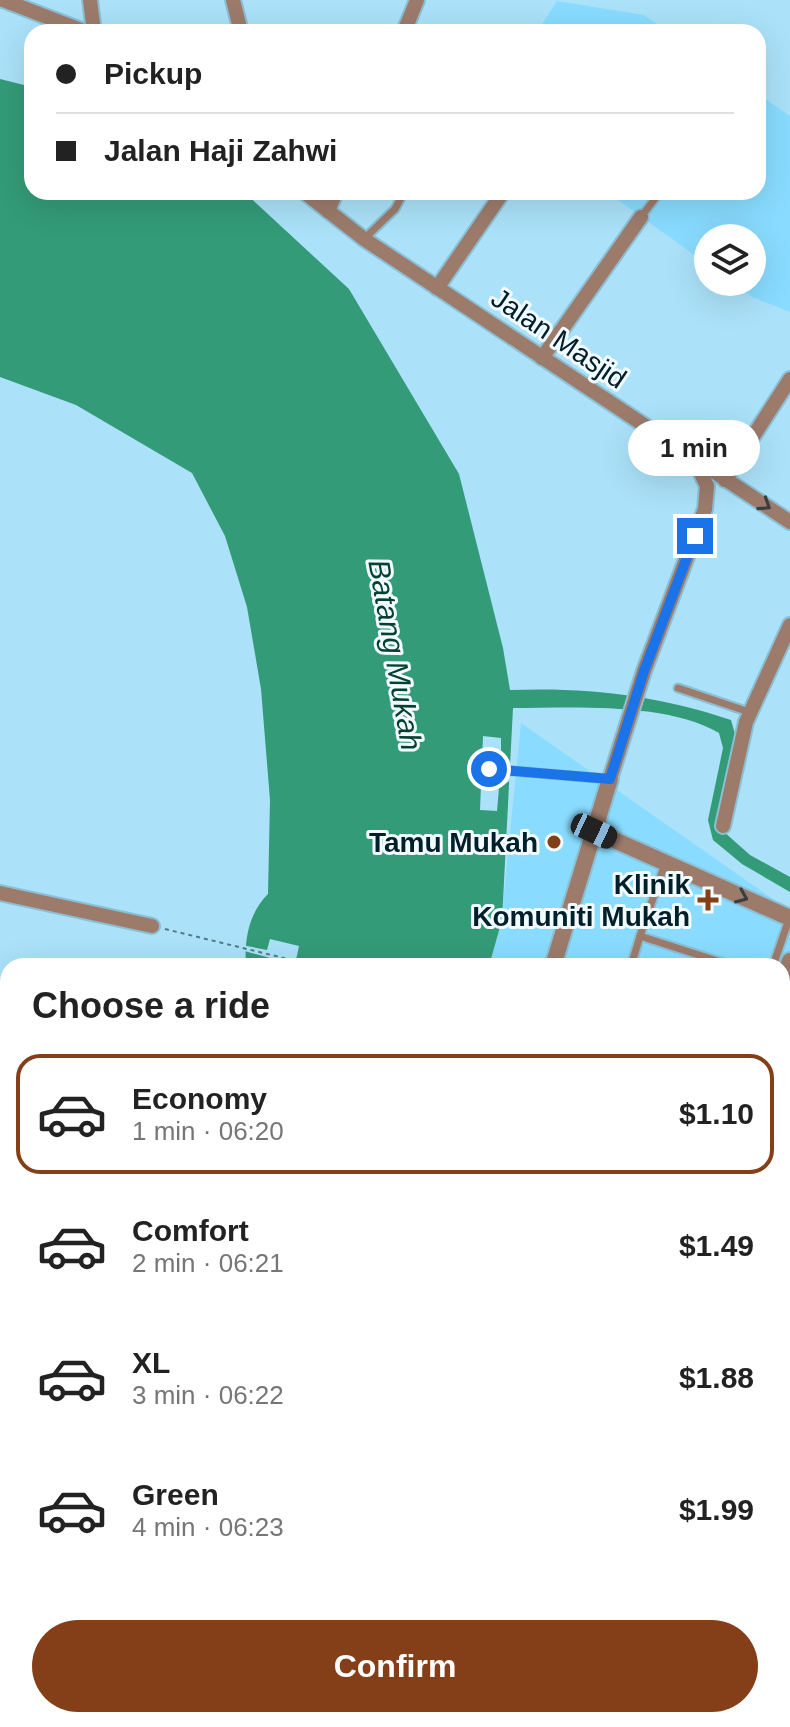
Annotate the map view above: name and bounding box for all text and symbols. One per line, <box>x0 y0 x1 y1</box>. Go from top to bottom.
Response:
text: Pickup <box>104 57 202 90</box>
text: Jalan Haji Zahwi <box>104 134 337 167</box>
map controls <box>694 224 766 296</box>
button: layers <box>694 224 766 296</box>
street label: Jalan Masjid <box>486 282 632 395</box>
callout: 1 min <box>629 420 761 476</box>
text: 1 min <box>660 433 728 463</box>
one-way arrow <box>756 496 770 511</box>
route end <box>677 518 713 554</box>
water label: Batang Mukah <box>362 557 429 753</box>
route start <box>471 751 507 787</box>
car <box>567 810 621 852</box>
place label: Tamu Mukah <box>369 827 538 858</box>
marker: Tamu Mukah <box>545 833 563 851</box>
place label: Klinik Komuniti Mukah <box>472 869 690 932</box>
one-way arrow <box>734 887 748 903</box>
marker: Klinik Komuniti Mukah <box>697 889 719 911</box>
text: Choose a ride <box>32 985 270 1026</box>
icon: car <box>36 1078 108 1150</box>
text: Economy <box>132 1082 267 1115</box>
text: $1.10 <box>679 1097 754 1130</box>
text: 1 min · 06:20 <box>132 1116 284 1146</box>
icon: car <box>36 1210 108 1282</box>
text: Comfort <box>132 1214 249 1247</box>
text: $1.49 <box>679 1229 754 1262</box>
text: 2 min · 06:21 <box>132 1248 284 1278</box>
icon: car <box>36 1342 108 1414</box>
text: XL <box>132 1346 170 1379</box>
text: $1.88 <box>679 1361 754 1394</box>
text: 3 min · 06:22 <box>132 1380 284 1410</box>
icon: car <box>36 1474 108 1546</box>
text: Green <box>132 1478 219 1511</box>
text: $1.99 <box>679 1493 754 1526</box>
text: 4 min · 06:23 <box>132 1512 284 1542</box>
button: Confirm <box>32 1620 758 1712</box>

